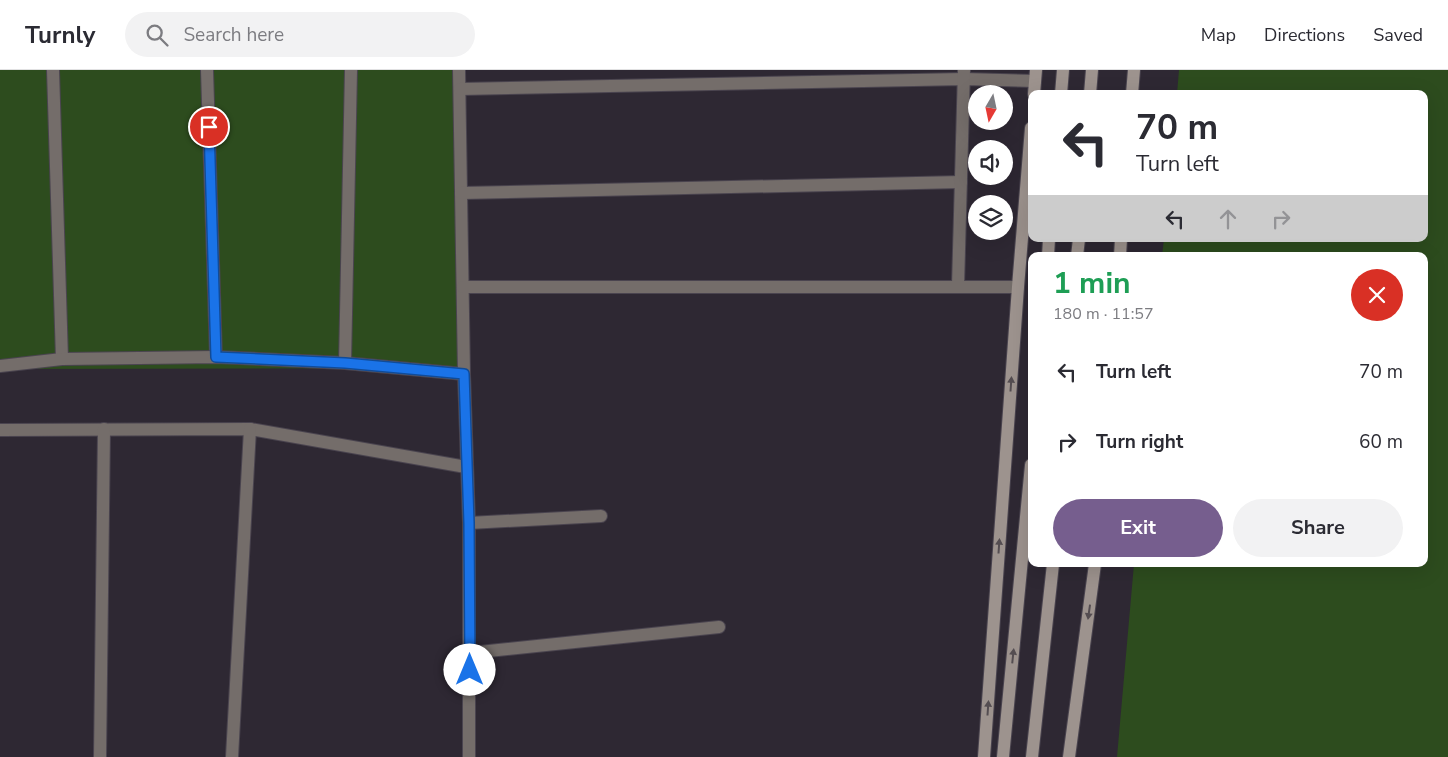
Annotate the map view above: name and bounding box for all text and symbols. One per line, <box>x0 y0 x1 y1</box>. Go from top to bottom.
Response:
search box <box>125 12 475 57</box>
text: Turnly <box>25 19 95 51</box>
icon: search <box>143 21 171 49</box>
text: Search here <box>183 22 284 48</box>
text: Map <box>1201 23 1236 47</box>
text: Directions <box>1264 23 1345 47</box>
text: Saved <box>1373 23 1423 47</box>
north arrow <box>968 85 1012 130</box>
map controls <box>968 85 1013 240</box>
text: 70 m <box>1136 104 1218 151</box>
pin <box>188 106 230 148</box>
icon: left <box>1053 110 1118 175</box>
icon: arrive <box>195 113 223 141</box>
button: sound <box>968 140 1013 185</box>
text: Turn left <box>1136 149 1219 179</box>
button: layers <box>968 195 1013 240</box>
icon: left <box>1161 205 1189 233</box>
icon: ahead <box>1214 205 1242 233</box>
icon: right <box>1267 205 1295 233</box>
text: 1 min <box>1053 263 1131 304</box>
button: close <box>1351 269 1403 321</box>
text: 180 m · 11:57 <box>1053 303 1154 325</box>
icon: left <box>1053 358 1081 386</box>
text: Turn left <box>1096 359 1171 385</box>
text: 70 m <box>1359 359 1403 385</box>
one-way arrow <box>1007 376 1015 392</box>
icon: right <box>1053 428 1081 456</box>
text: Turn right <box>1096 429 1183 455</box>
text: 60 m <box>1359 429 1403 455</box>
button: Exit <box>1053 499 1223 557</box>
button: Share <box>1233 499 1403 557</box>
one-way arrow <box>996 538 1004 554</box>
one-way arrow <box>1085 604 1093 620</box>
position arrow <box>443 643 495 695</box>
one-way arrow <box>1009 648 1017 664</box>
one-way arrow <box>984 700 992 716</box>

